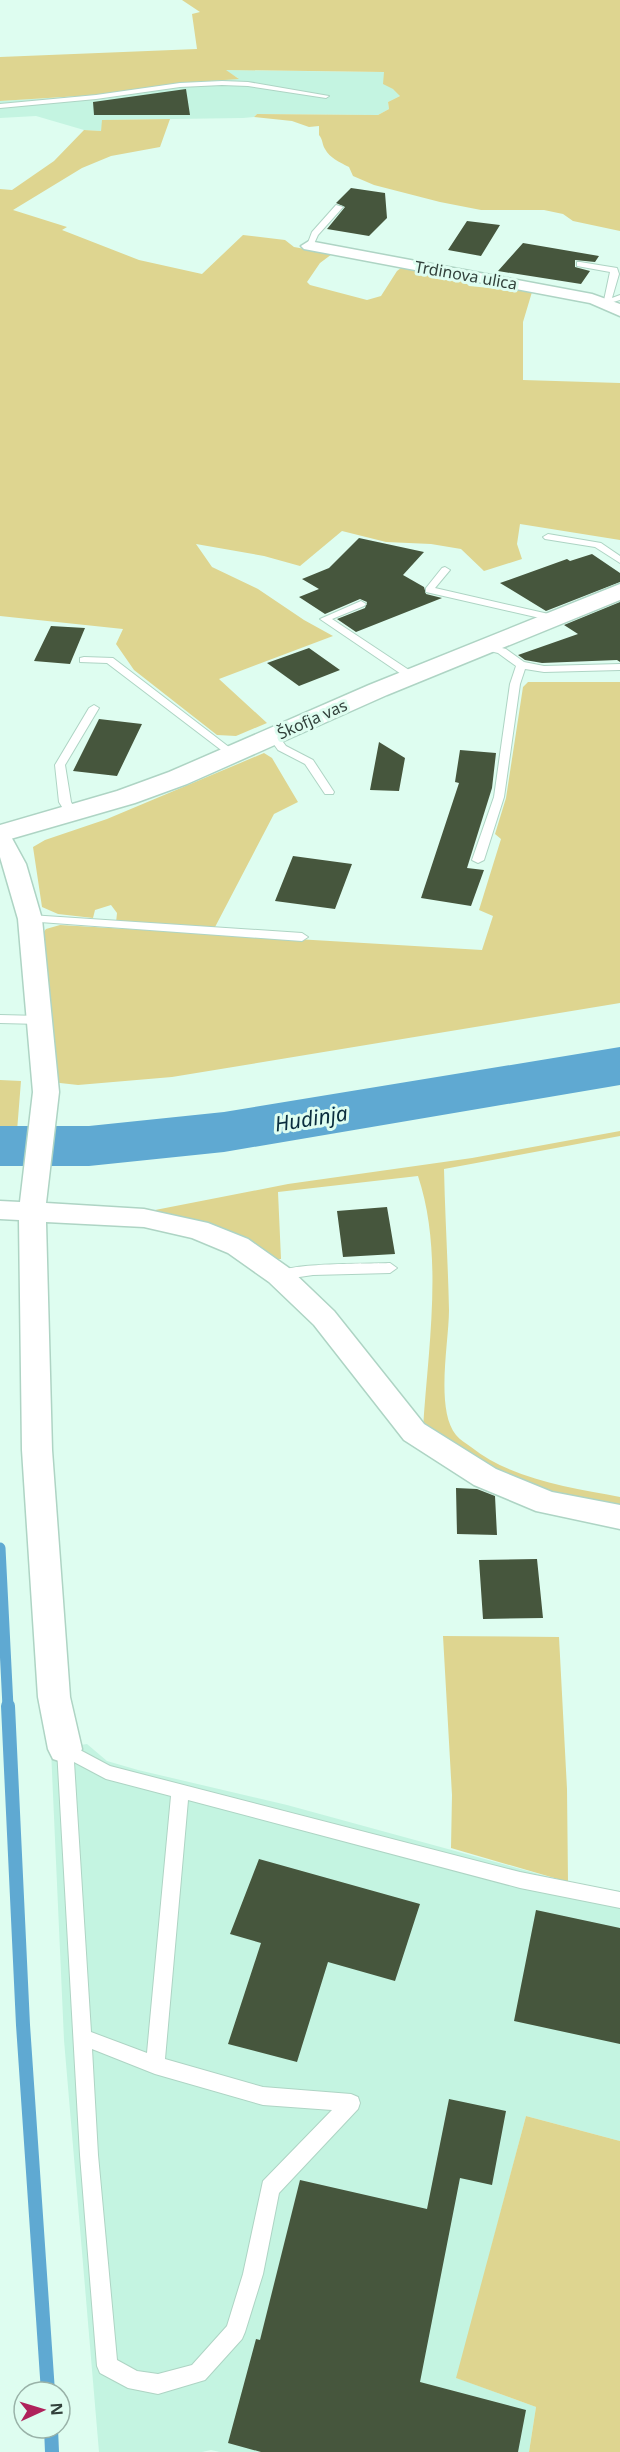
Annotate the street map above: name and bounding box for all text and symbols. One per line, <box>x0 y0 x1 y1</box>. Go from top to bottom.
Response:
street label: Trdinova ulica <box>413 255 519 295</box>
street label: Škofja vas <box>273 694 351 744</box>
water label: Hudinja <box>272 1098 350 1138</box>
north arrow <box>12 2380 72 2440</box>
text: N <box>46 2402 68 2416</box>

